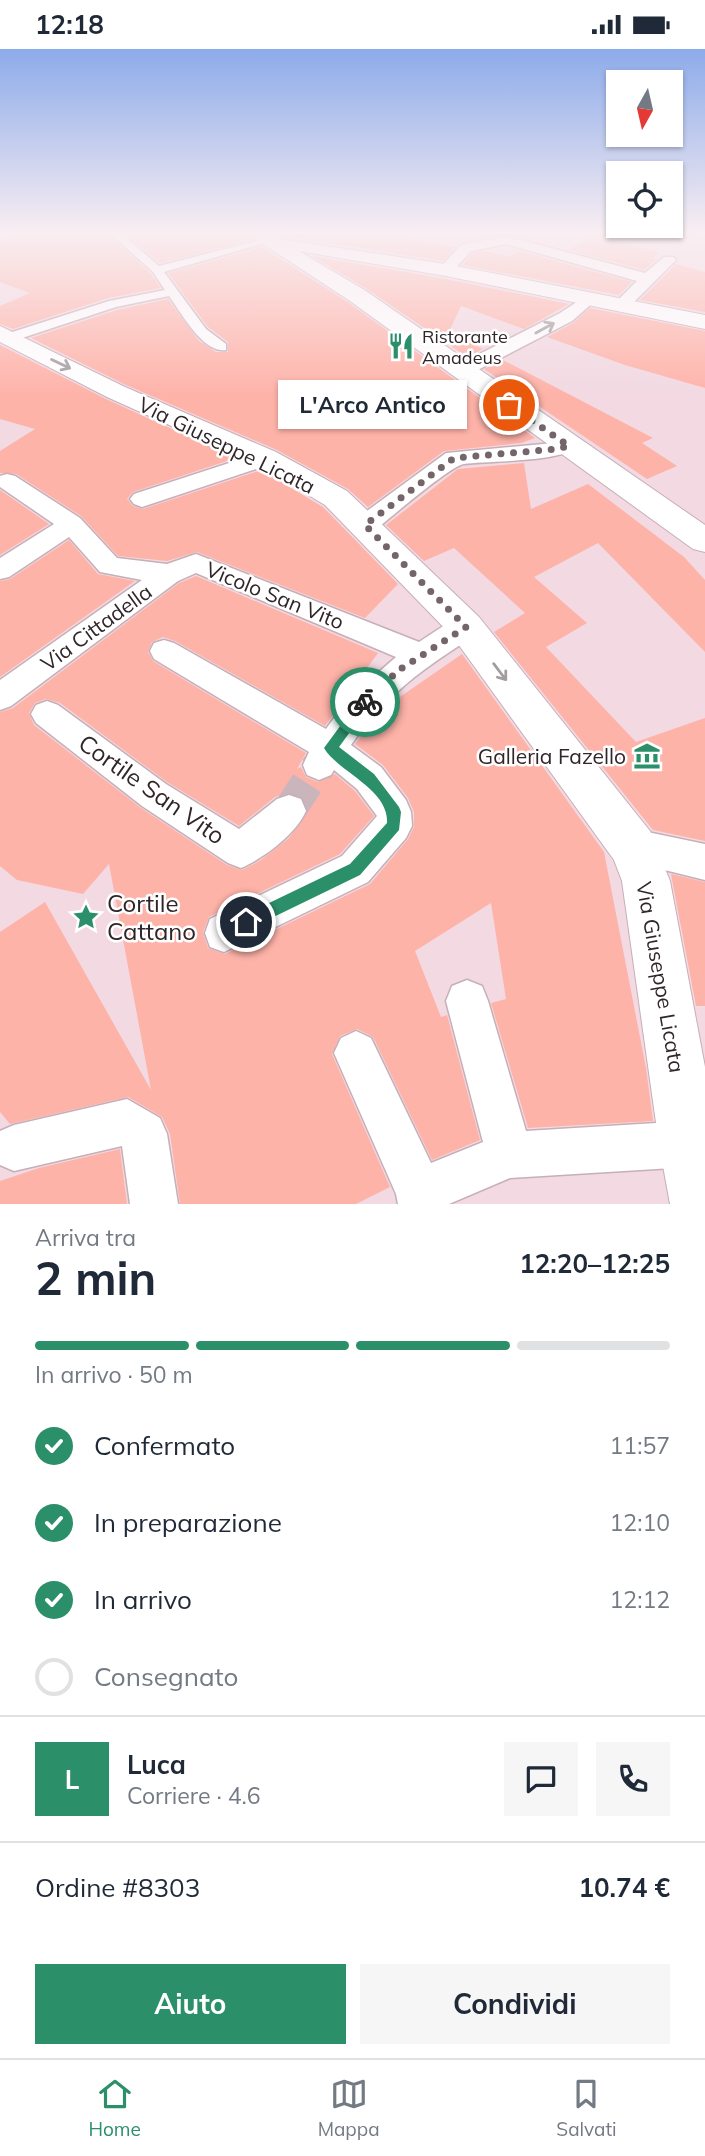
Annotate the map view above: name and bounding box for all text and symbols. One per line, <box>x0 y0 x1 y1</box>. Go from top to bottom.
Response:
text: 12:18 <box>35 8 104 41</box>
north arrow <box>606 70 682 147</box>
map controls <box>606 70 683 238</box>
button: locate <box>606 161 683 238</box>
one-way arrow <box>535 321 555 335</box>
place label: Ristorante Amadeus <box>422 325 508 369</box>
restaurant icon: Ristorante Amadeus <box>386 331 416 361</box>
one-way arrow <box>50 358 71 372</box>
pin <box>479 375 539 435</box>
callout: L'Arco Antico <box>278 381 467 429</box>
icon: bag <box>490 386 528 424</box>
text: L'Arco Antico <box>299 390 446 419</box>
street label: Via Giuseppe Licata <box>134 391 320 499</box>
street label: Vicolo San Vito <box>202 555 348 635</box>
street label: Via Cittadella <box>35 578 157 676</box>
one-way arrow <box>493 662 508 681</box>
courier <box>330 667 400 737</box>
icon: bike <box>346 683 384 721</box>
street label: Cortile San Vito <box>73 727 231 851</box>
museum icon: Galleria Fazello <box>632 741 662 771</box>
place label: Galleria Fazello <box>478 743 626 769</box>
street label: Via Giuseppe Licata <box>631 879 691 1075</box>
place label: Cortile Cattano <box>107 888 196 946</box>
pin <box>216 892 276 952</box>
place icon: Cortile Cattano <box>71 902 101 932</box>
icon: home <box>227 903 265 941</box>
text: Arriva tra <box>35 1223 136 1252</box>
text: 12:20–12:25 <box>519 1247 670 1280</box>
text: 2 min <box>35 1249 156 1307</box>
text: In arrivo · 50 m <box>35 1360 193 1389</box>
icon: check <box>35 1427 73 1465</box>
text: Confermato <box>94 1429 235 1462</box>
text: 11:57 <box>610 1431 670 1460</box>
icon: check <box>35 1504 73 1542</box>
text: In preparazione <box>94 1506 282 1539</box>
text: 12:10 <box>610 1508 670 1537</box>
icon: check <box>35 1581 73 1619</box>
text: In arrivo <box>94 1583 192 1616</box>
text: 12:12 <box>610 1585 670 1614</box>
text: Consegnato <box>94 1660 238 1693</box>
button: chat <box>504 1742 578 1816</box>
button: phone <box>596 1742 670 1816</box>
text: Luca <box>127 1748 186 1781</box>
text: L <box>65 1763 79 1796</box>
text: Corriere · 4.6 <box>127 1781 261 1810</box>
text: Ordine #8303 <box>35 1871 200 1904</box>
text: 10.74 € <box>578 1871 670 1904</box>
button: Aiuto <box>35 1964 346 2044</box>
button: Condividi <box>360 1964 670 2044</box>
tab: Home <box>88 2075 141 2141</box>
tab: Mappa <box>318 2075 380 2141</box>
tab: Salvati <box>556 2075 617 2141</box>

